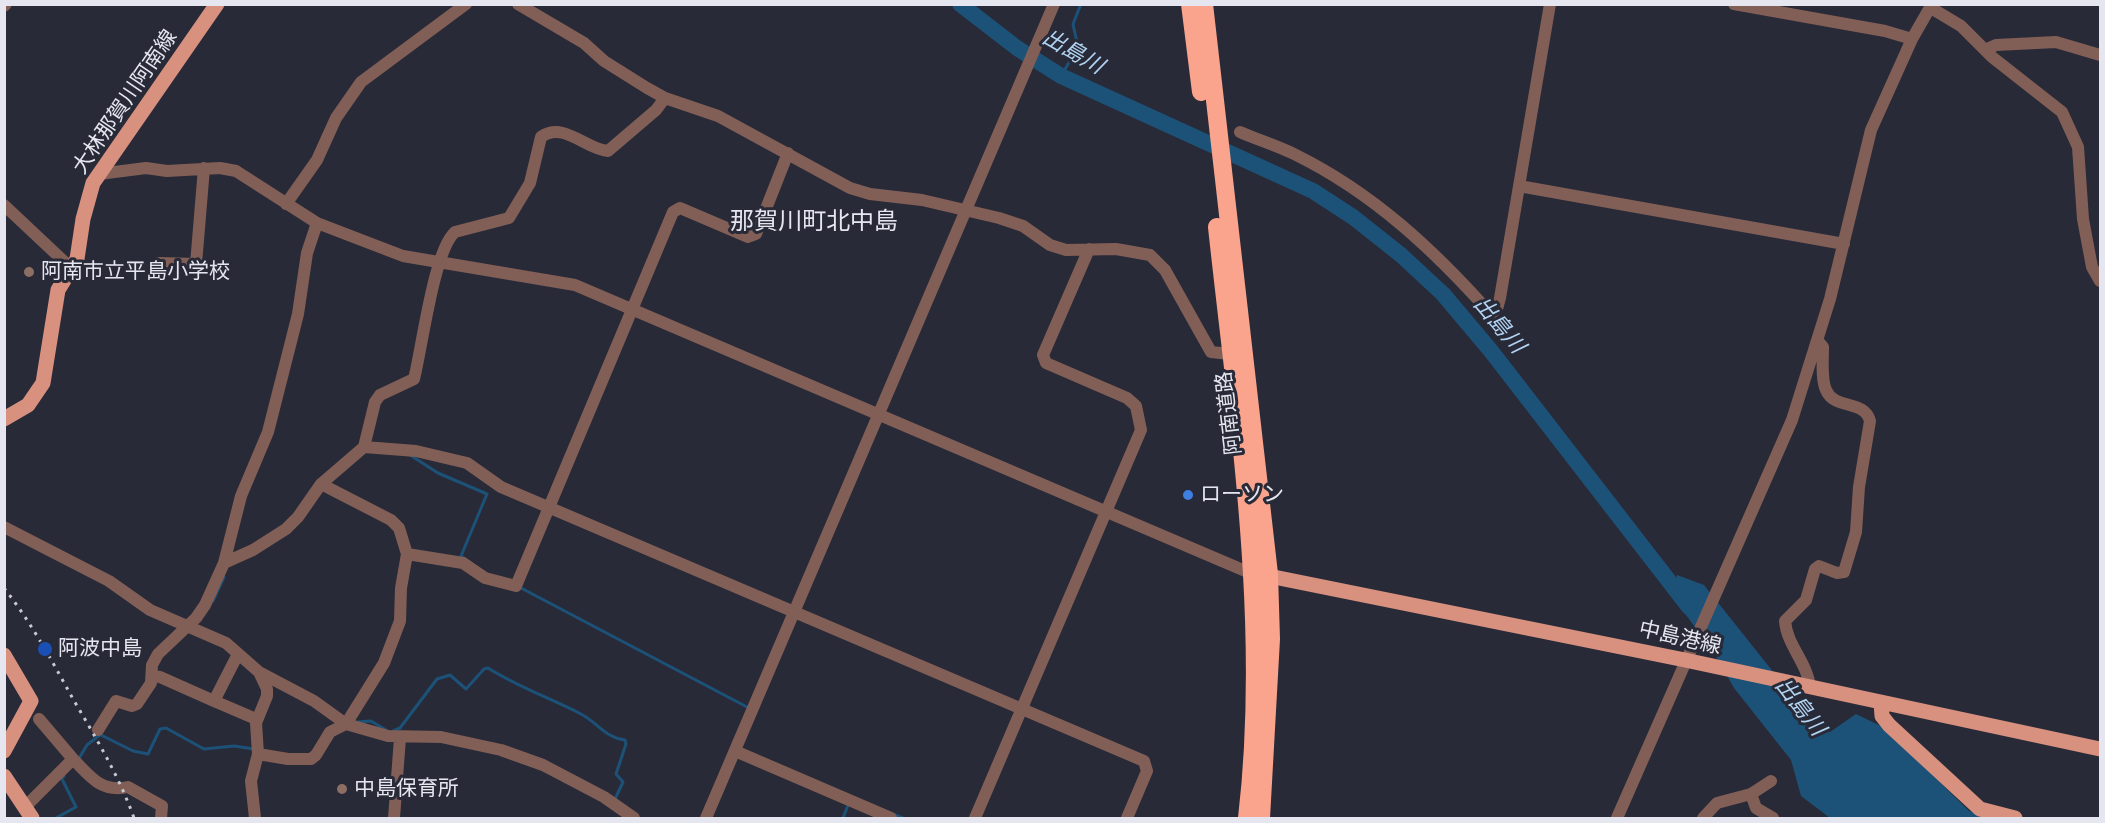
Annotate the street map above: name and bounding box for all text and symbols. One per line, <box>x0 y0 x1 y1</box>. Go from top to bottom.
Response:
water label: 出島川 <box>1038 24 1108 80</box>
street label: 大林那賀川阿南線 <box>68 25 182 179</box>
district label: 那賀川町北中島 <box>730 208 898 236</box>
place label: 阿南市立平島小学校 <box>41 259 230 285</box>
marker: 阿南市立平島小学校 <box>22 265 36 279</box>
water label: 出島川 <box>1468 291 1530 359</box>
street label: 阿南道路 <box>1211 370 1247 456</box>
place label: ローソン <box>1200 482 1284 508</box>
marker: ローソン <box>1181 488 1195 502</box>
street label: 中島港線 <box>1636 616 1724 660</box>
place label: 阿波中島 <box>58 636 142 662</box>
marker: 阿波中島 <box>36 640 54 658</box>
water label: 出島川 <box>1769 673 1831 741</box>
place label: 中島保育所 <box>354 776 459 802</box>
marker: 中島保育所 <box>335 782 349 796</box>

